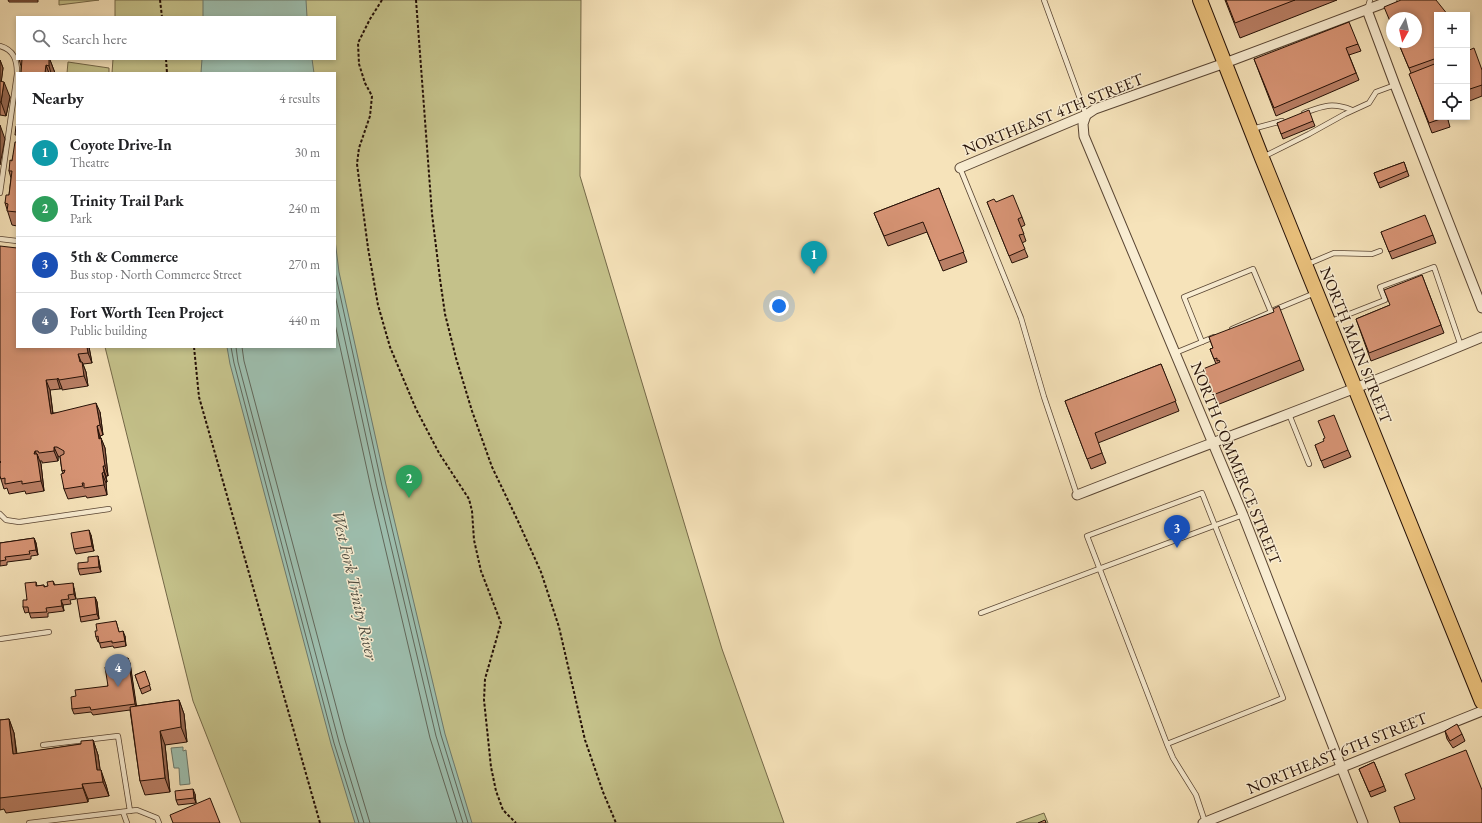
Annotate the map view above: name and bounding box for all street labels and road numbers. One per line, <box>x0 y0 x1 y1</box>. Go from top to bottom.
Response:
street label: NORTHEAST 4TH STREET <box>960 68 1147 160</box>
street label: NORTH MAIN STREET <box>1315 264 1397 426</box>
street label: NORTH COMMERCE STREET <box>1186 359 1286 567</box>
street label: NORTHEAST 6TH STREET <box>1244 707 1431 799</box>

